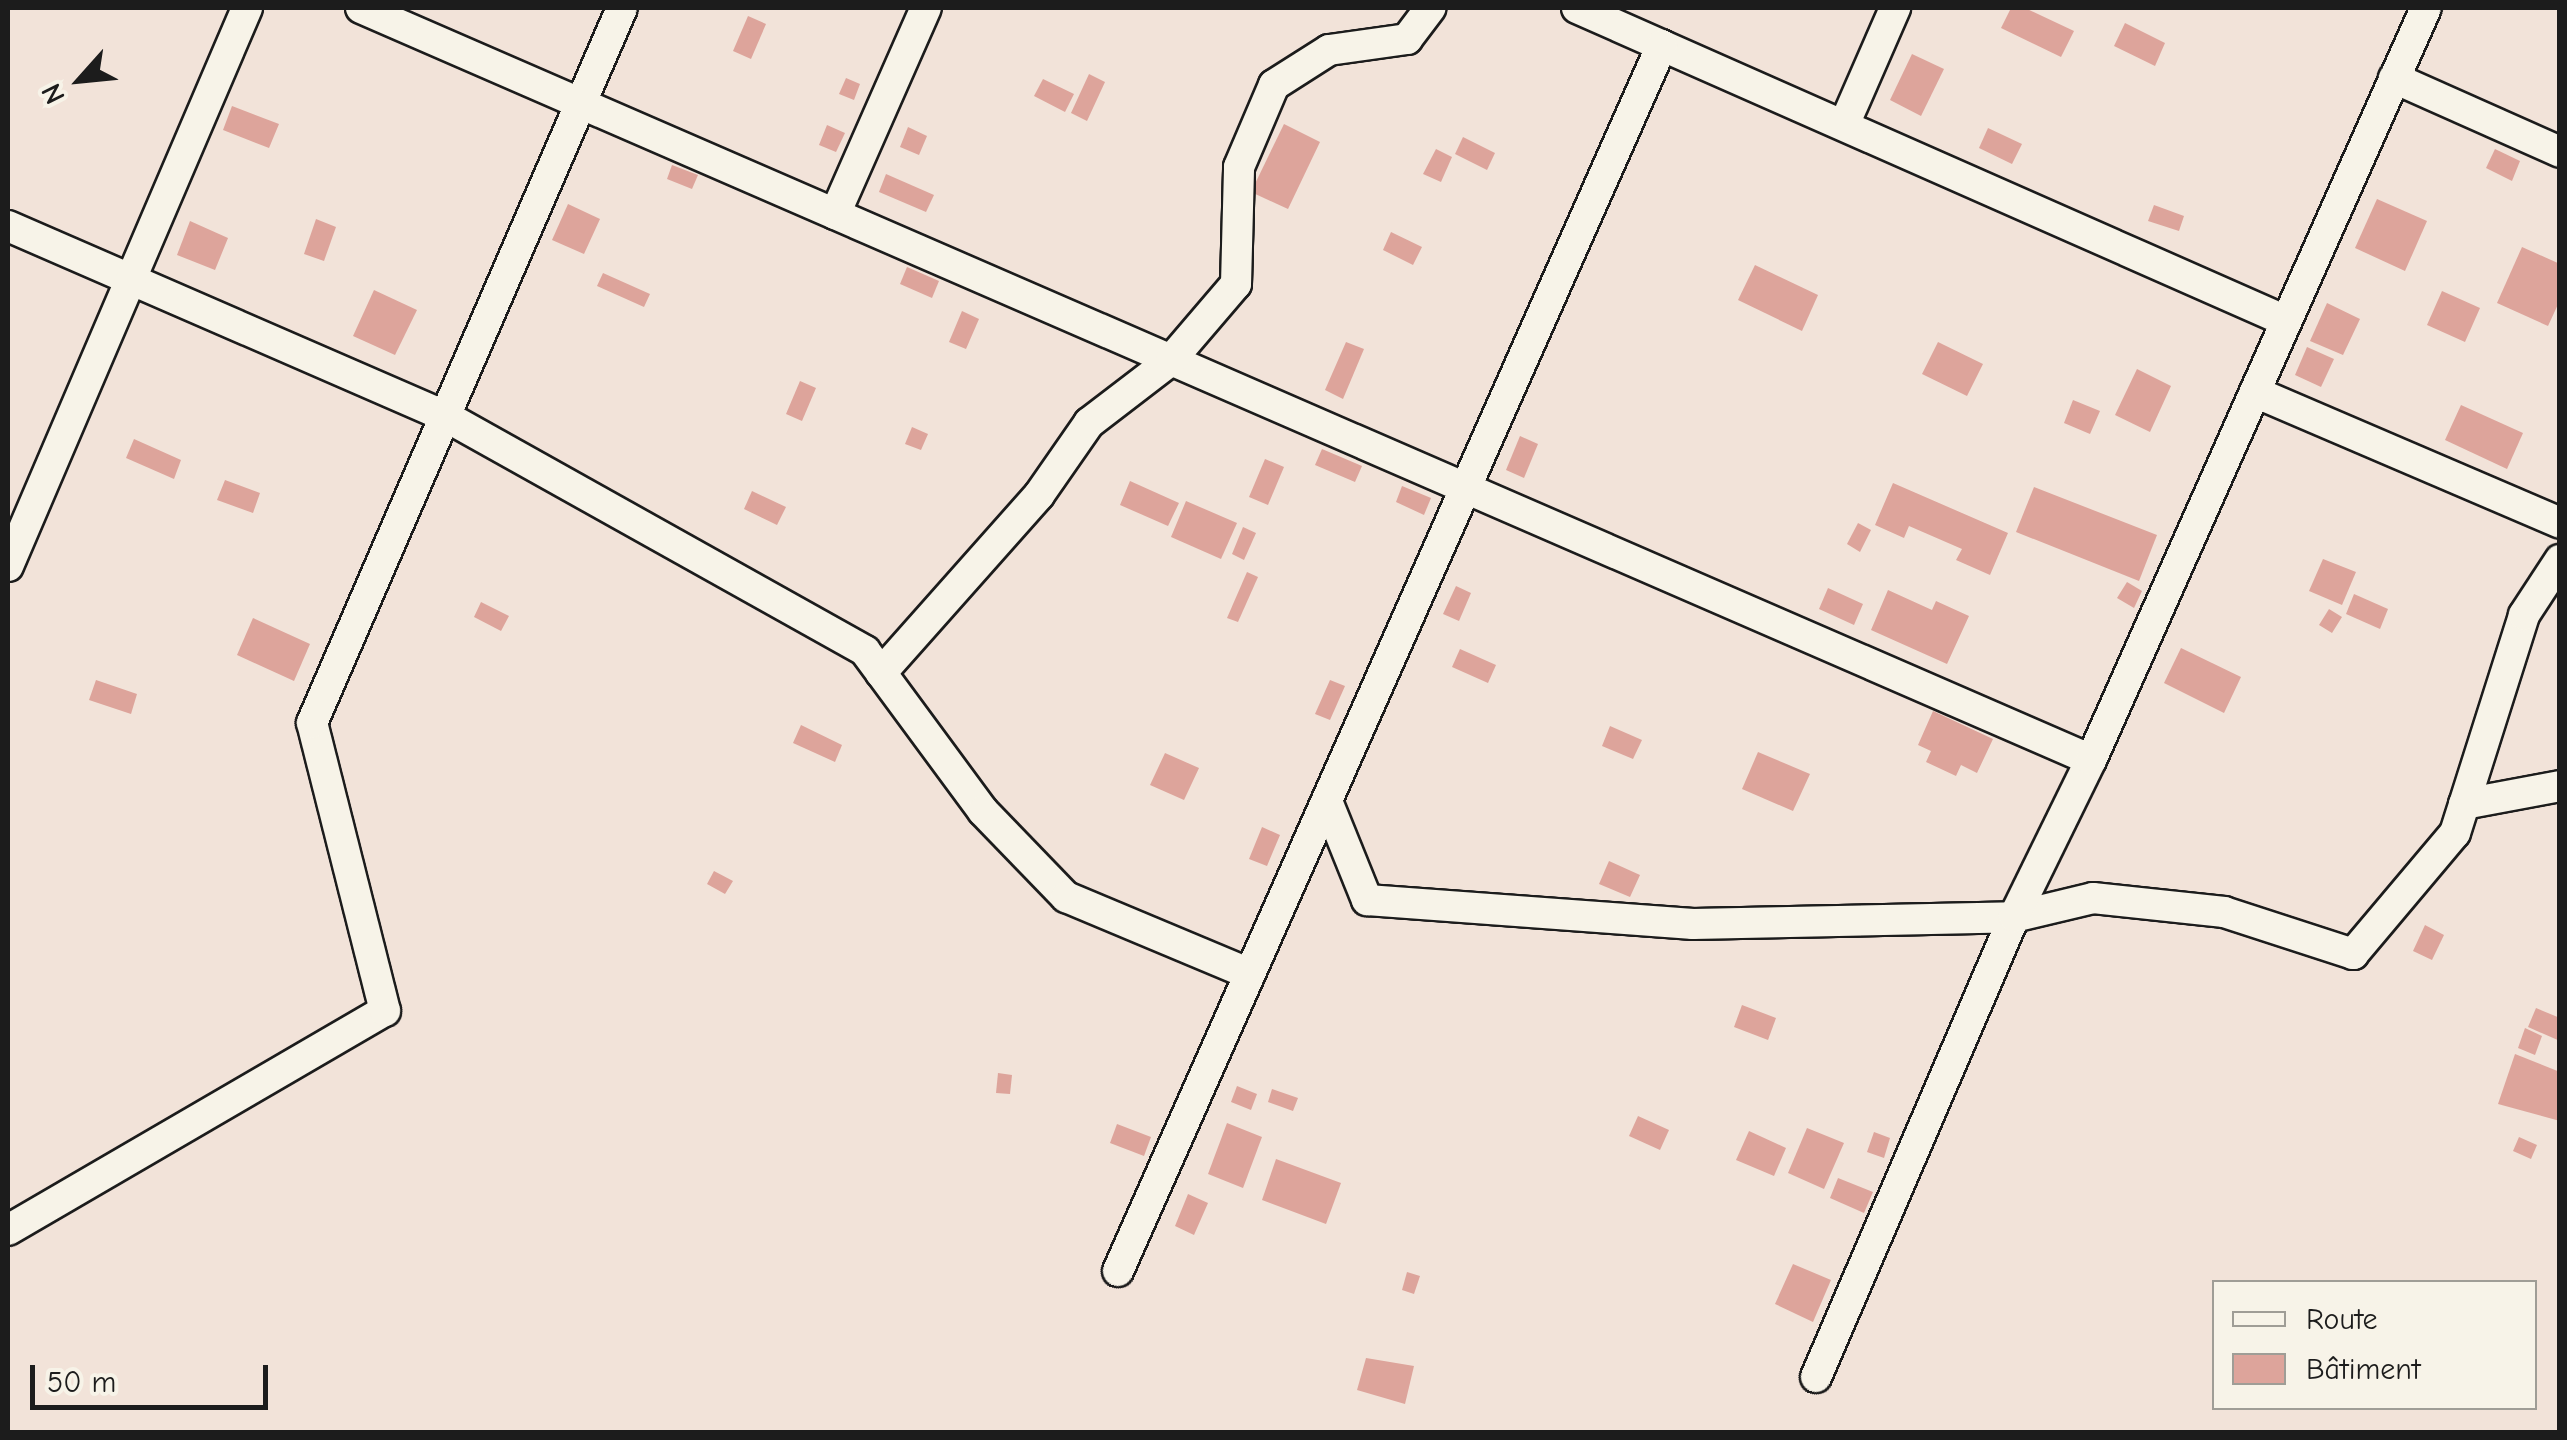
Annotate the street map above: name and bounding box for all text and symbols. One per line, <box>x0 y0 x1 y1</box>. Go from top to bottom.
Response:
north arrow <box>30 30 130 130</box>
text: N <box>35 78 72 109</box>
legend <box>2212 1280 2537 1410</box>
text: Route <box>2306 1302 2377 1337</box>
scale bar <box>35 1345 272 1407</box>
text: Bâtiment <box>2306 1352 2420 1387</box>
text: 50 m <box>47 1365 116 1400</box>

